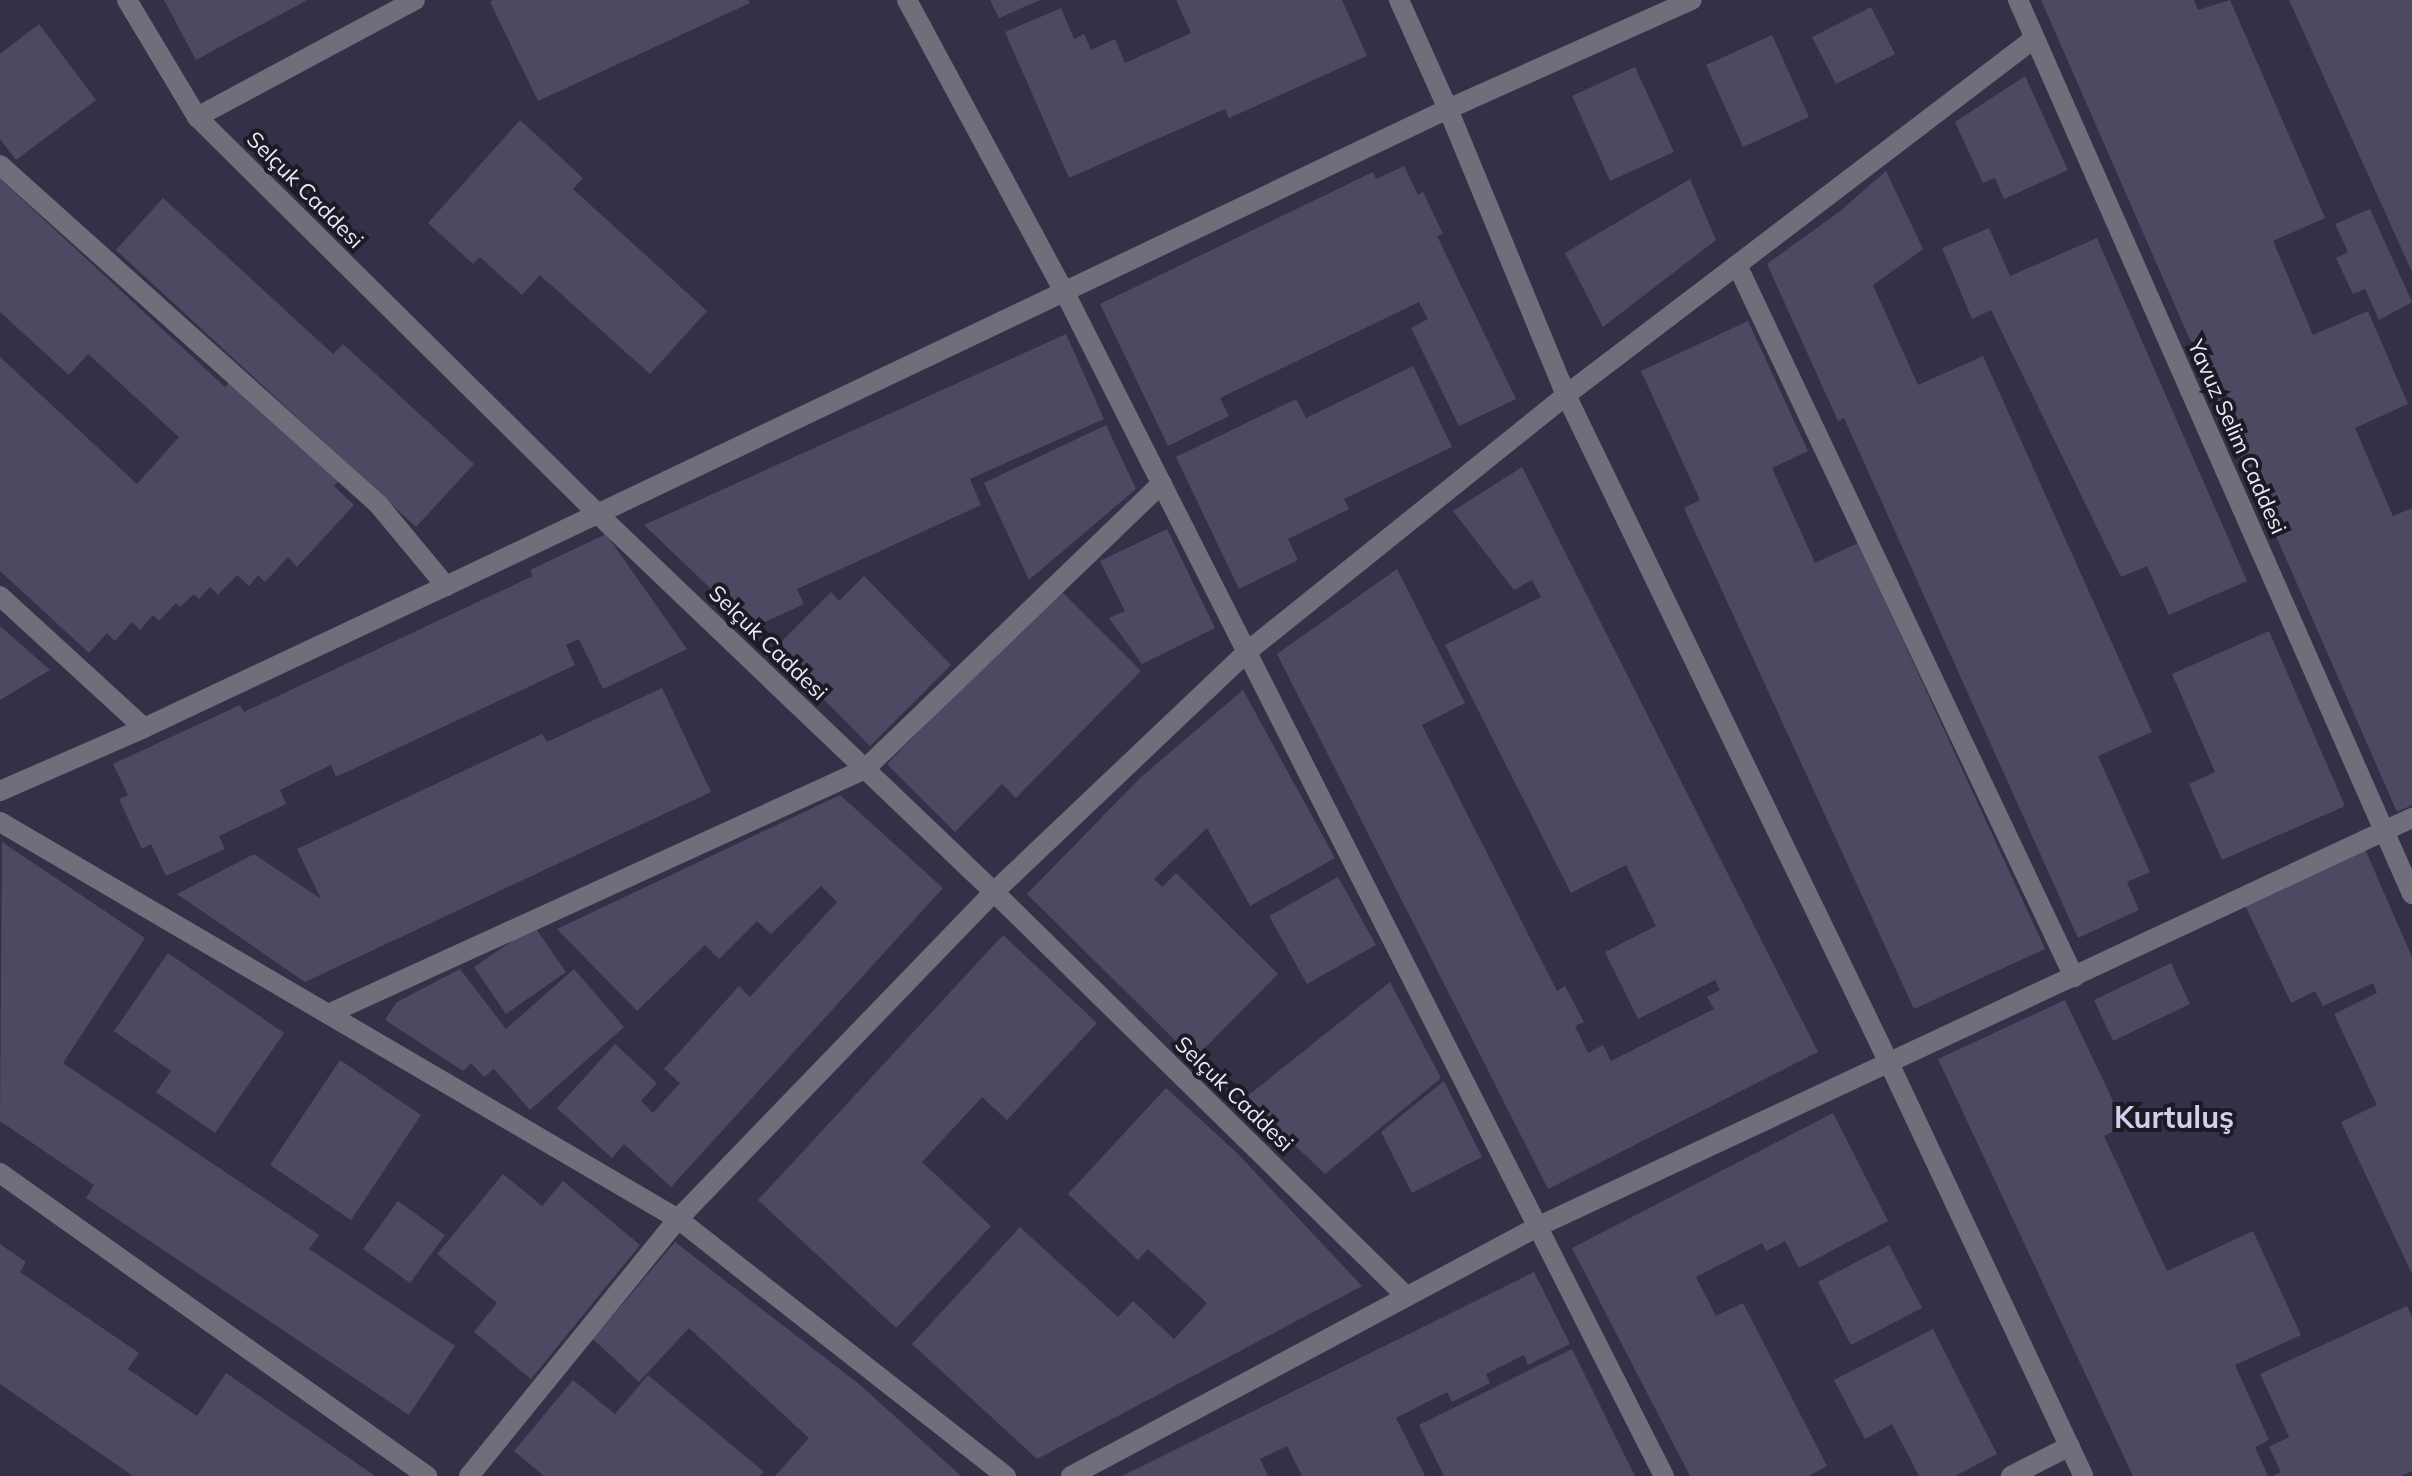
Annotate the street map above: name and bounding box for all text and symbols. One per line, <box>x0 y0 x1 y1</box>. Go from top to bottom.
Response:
street label: Selçuk Caddesi <box>241 126 369 254</box>
street label: Yavuz Selim Caddesi <box>2182 336 2292 538</box>
street label: Selçuk Caddesi <box>703 580 833 706</box>
street label: Selçuk Caddesi <box>1169 1031 1299 1157</box>
district label: Kurtuluş <box>2114 1099 2234 1135</box>

